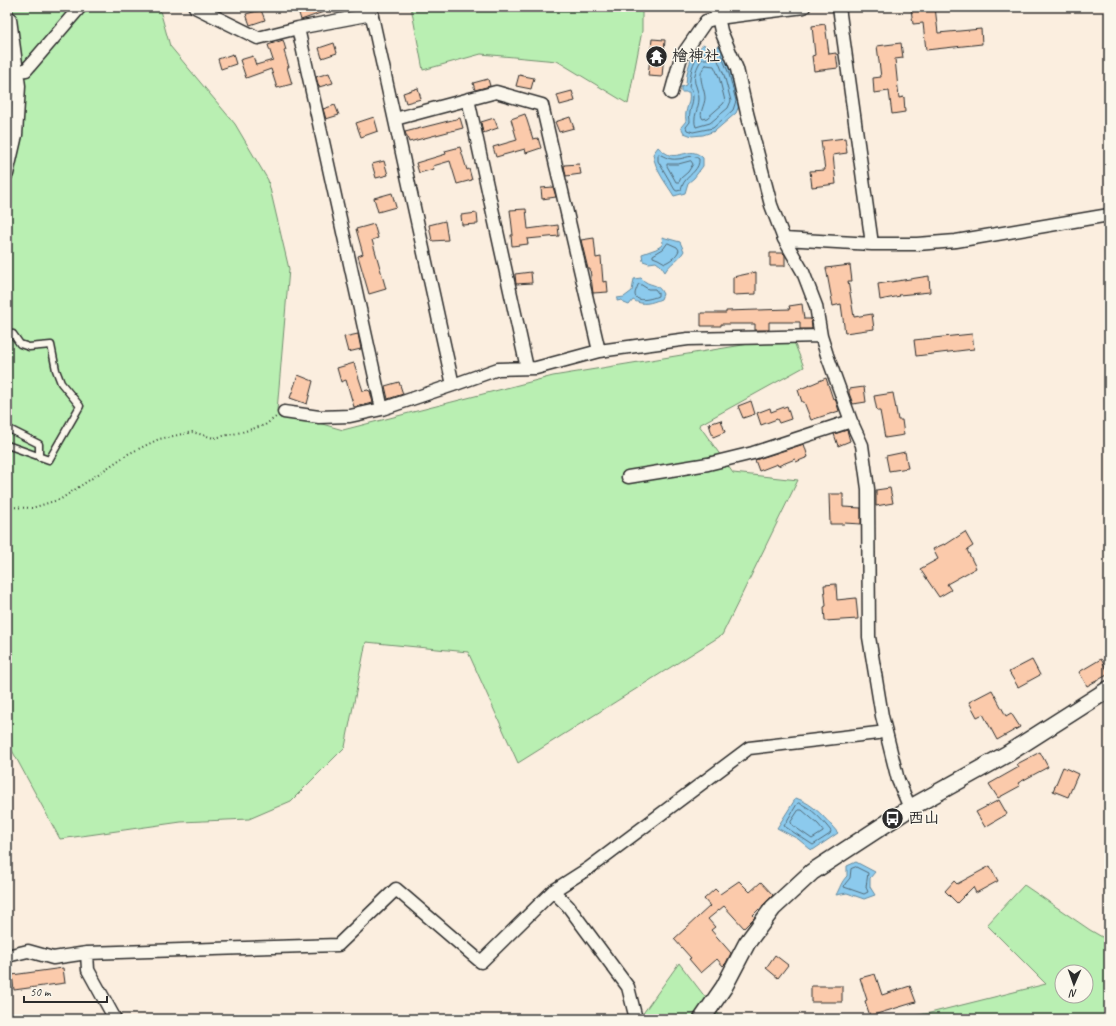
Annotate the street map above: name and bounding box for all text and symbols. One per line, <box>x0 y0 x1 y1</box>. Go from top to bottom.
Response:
temple icon: 檜神社 <box>644 43 670 69</box>
place label: 檜神社 <box>672 46 720 66</box>
bus stop icon: 西山 <box>879 805 905 831</box>
place label: 西山 <box>908 808 940 828</box>
north arrow <box>1054 964 1094 1004</box>
scale bar <box>24 978 107 1004</box>
text: 50 m <box>30 984 52 1000</box>
text: N <box>1068 987 1077 1001</box>

